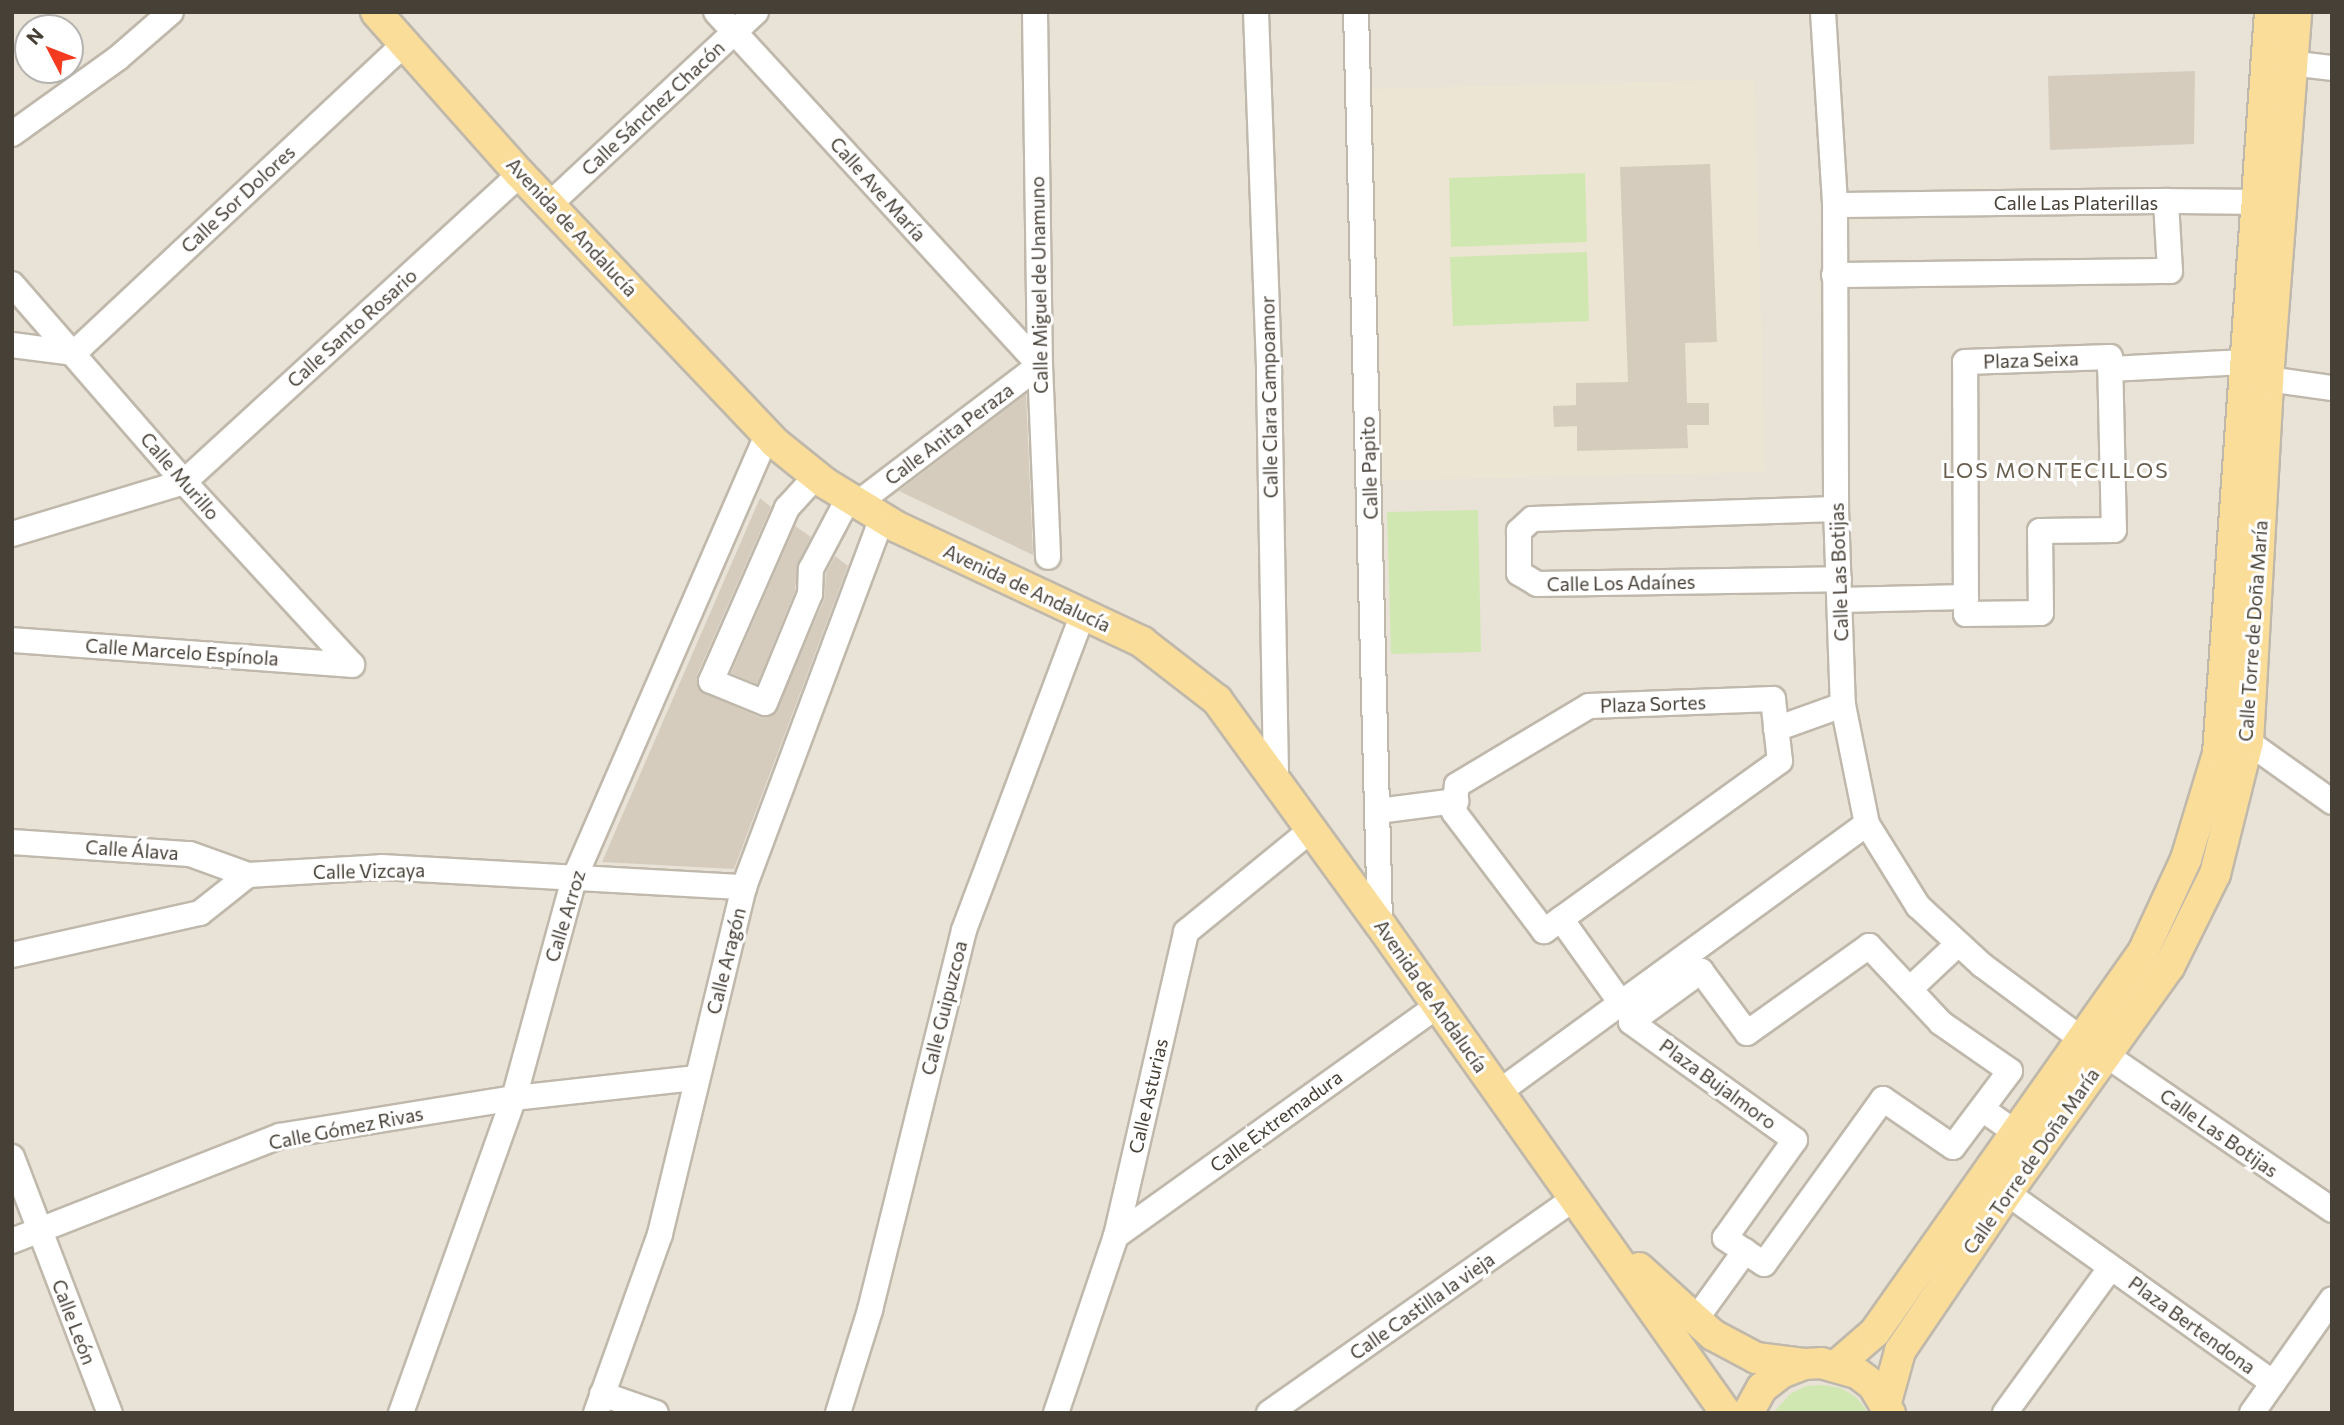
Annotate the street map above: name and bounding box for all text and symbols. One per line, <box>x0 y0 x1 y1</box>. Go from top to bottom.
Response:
north arrow <box>14 14 84 84</box>
text: N <box>21 23 48 49</box>
street label: Calle Sánchez Chacón <box>577 36 729 180</box>
street label: Calle Ave María <box>825 132 931 246</box>
street label: Calle Sor Dolores <box>176 140 300 258</box>
street label: Avenida de Andalucía <box>502 153 642 301</box>
street label: Calle Miguel de Unamuno <box>1026 176 1052 394</box>
street label: Calle Las Platerillas <box>1994 192 2158 214</box>
street label: Calle Santo Rosario <box>282 264 422 392</box>
street label: Calle Clara Campoamor <box>1256 296 1282 498</box>
street label: Plaza Seixa <box>1983 347 2079 373</box>
street label: Calle Anita Peraza <box>880 378 1018 490</box>
street label: Calle Papito <box>1356 416 1382 520</box>
street label: Calle Murillo <box>136 428 224 524</box>
district label: LOS MONTECILLOS <box>1944 457 2168 483</box>
street label: Calle Las Botijas <box>1825 502 1853 642</box>
street label: Calle Torre de Doña María <box>2234 520 2272 742</box>
street label: Avenida de Andalucía <box>940 539 1114 637</box>
street label: Calle Los Adaínes <box>1547 570 1695 596</box>
street label: Calle Marcelo Espínola <box>85 634 279 670</box>
street label: Plaza Sortes <box>1600 691 1706 717</box>
street label: Calle Álava <box>85 835 179 865</box>
street label: Calle Vizcaya <box>313 859 425 883</box>
street label: Calle Arroz <box>540 867 590 965</box>
street label: Calle Aragón <box>702 905 750 1017</box>
street label: Avenida de Andalucía <box>1370 915 1492 1077</box>
street label: Calle Guipuzcoa <box>916 938 972 1078</box>
street label: Plaza Bujalmoro <box>1655 1034 1781 1134</box>
street label: Calle Asturias <box>1124 1036 1172 1156</box>
street label: Calle Torre de Doña María <box>1958 1064 2104 1258</box>
street label: Calle Extremadura <box>1205 1065 1347 1177</box>
street label: Calle Las Botijas <box>2156 1084 2282 1182</box>
street label: Calle Gómez Rivas <box>267 1102 425 1154</box>
street label: Calle Castilla la vieja <box>1345 1247 1499 1365</box>
street label: Plaza Bertendona <box>2124 1271 2260 1379</box>
street label: Calle León <box>47 1276 101 1368</box>

